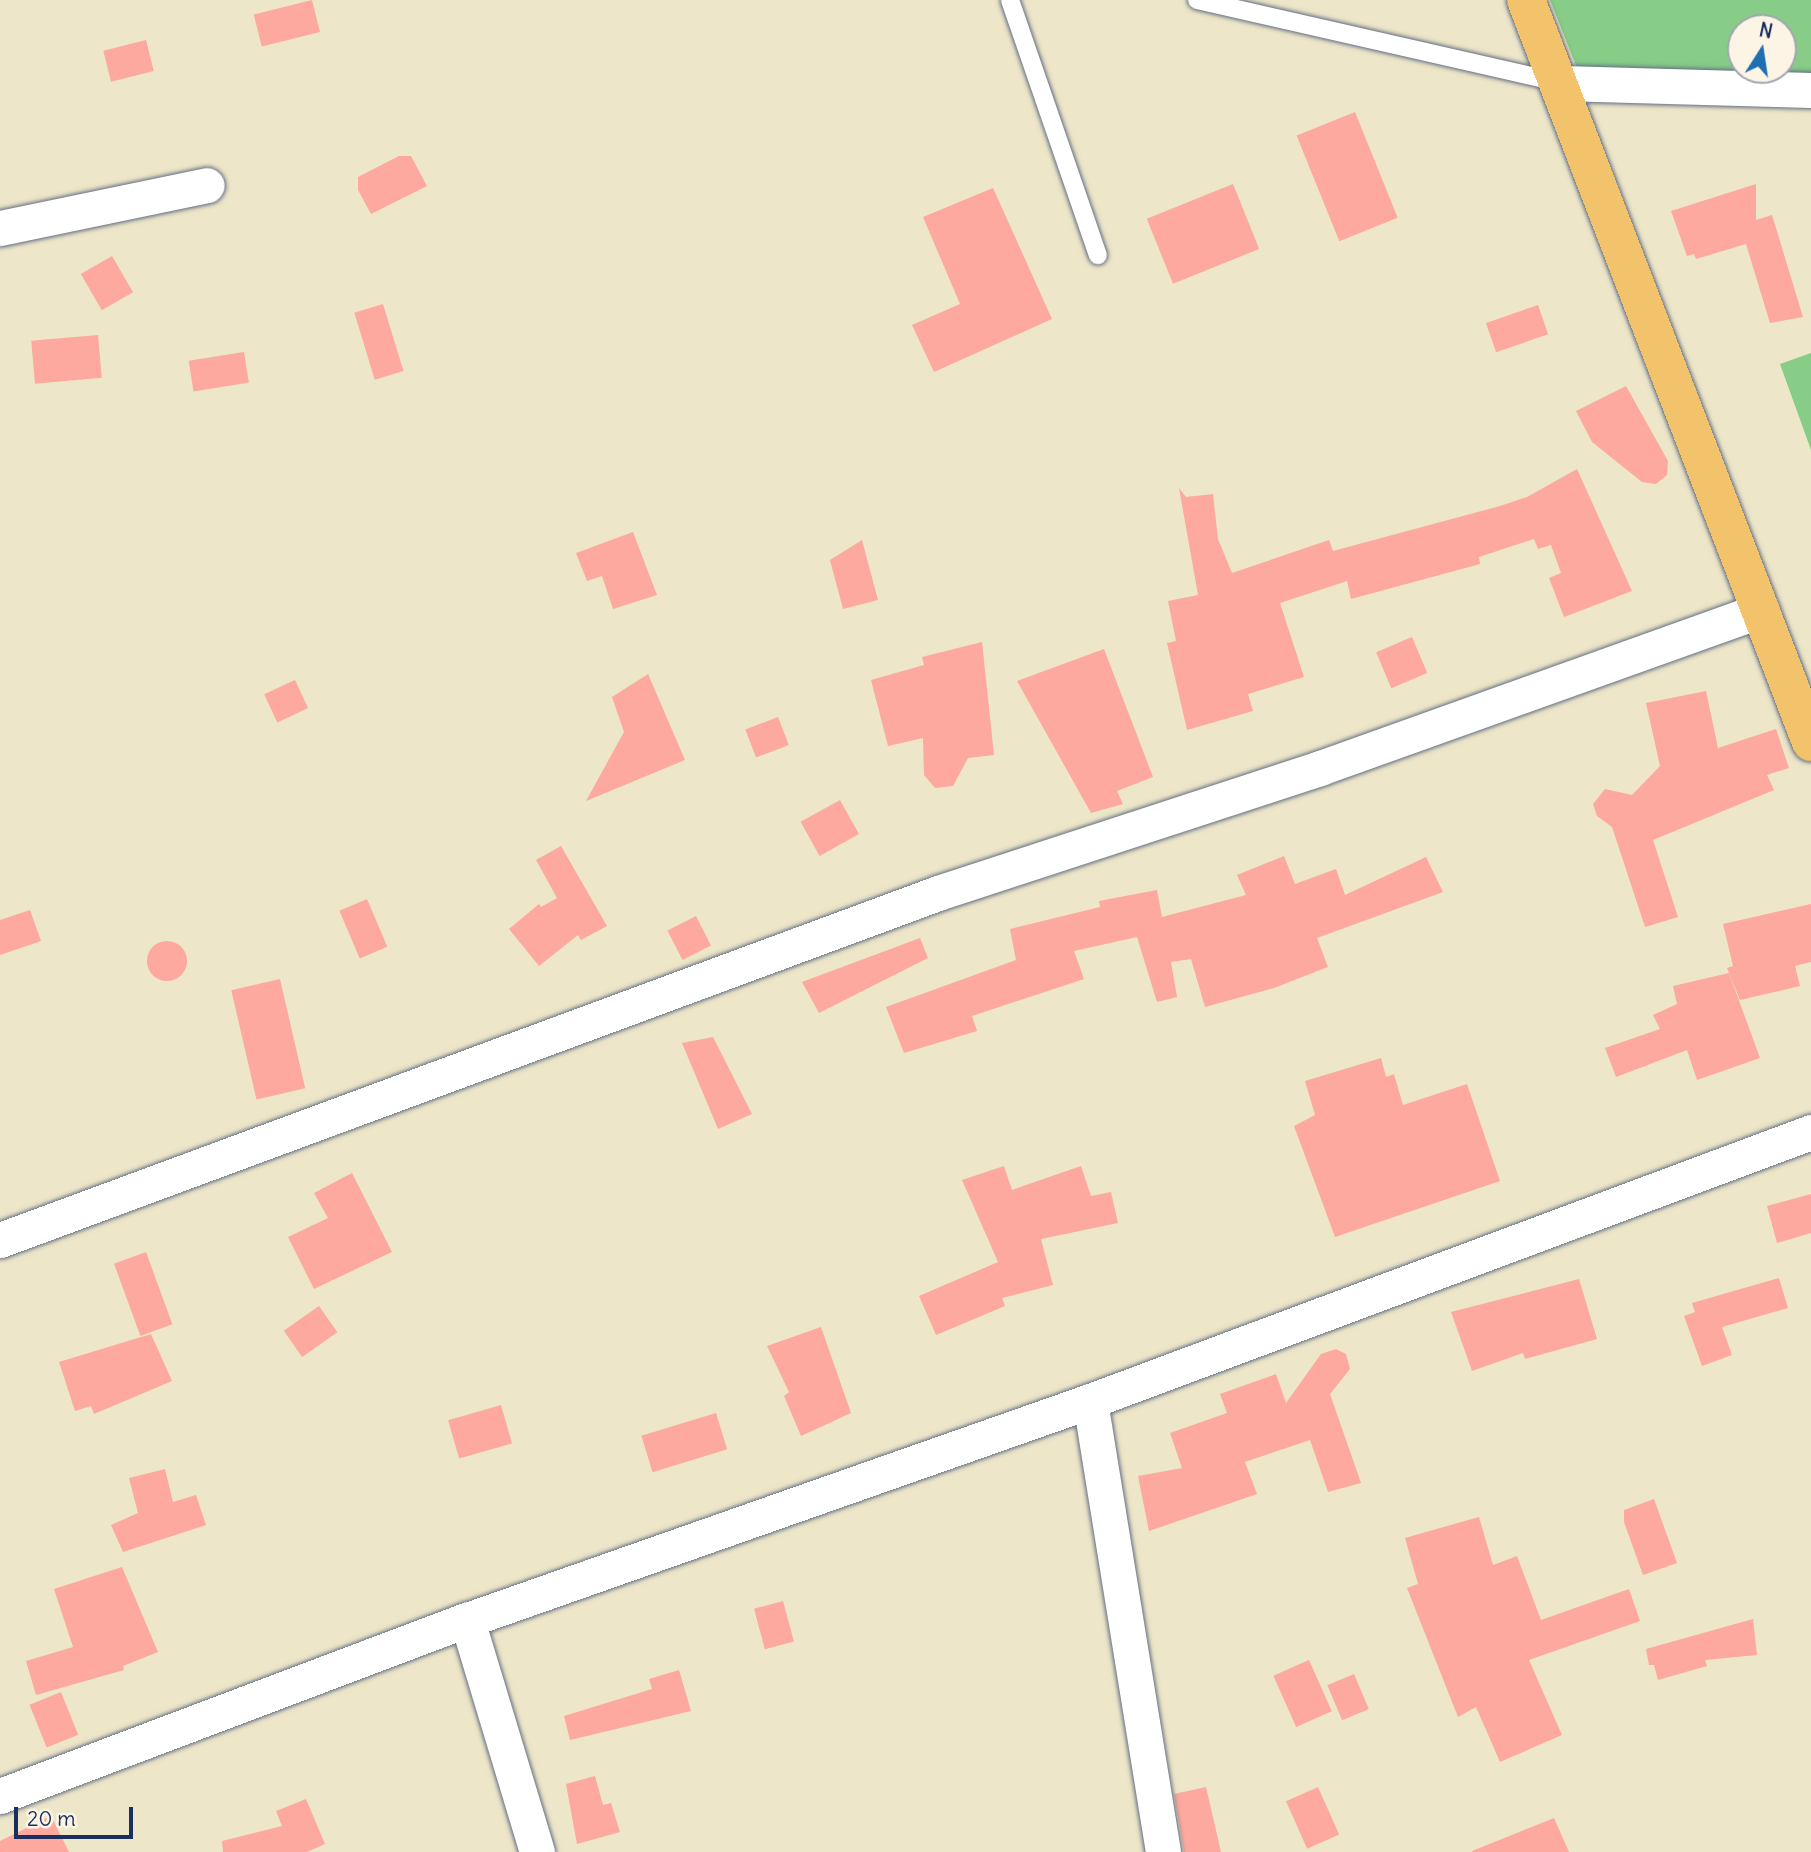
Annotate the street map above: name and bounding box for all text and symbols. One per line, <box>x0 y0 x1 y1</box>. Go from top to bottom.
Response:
north arrow <box>1727 14 1797 84</box>
text: N <box>1757 17 1775 44</box>
scale bar <box>18 1792 136 1836</box>
text: 20 m <box>27 1805 76 1832</box>

